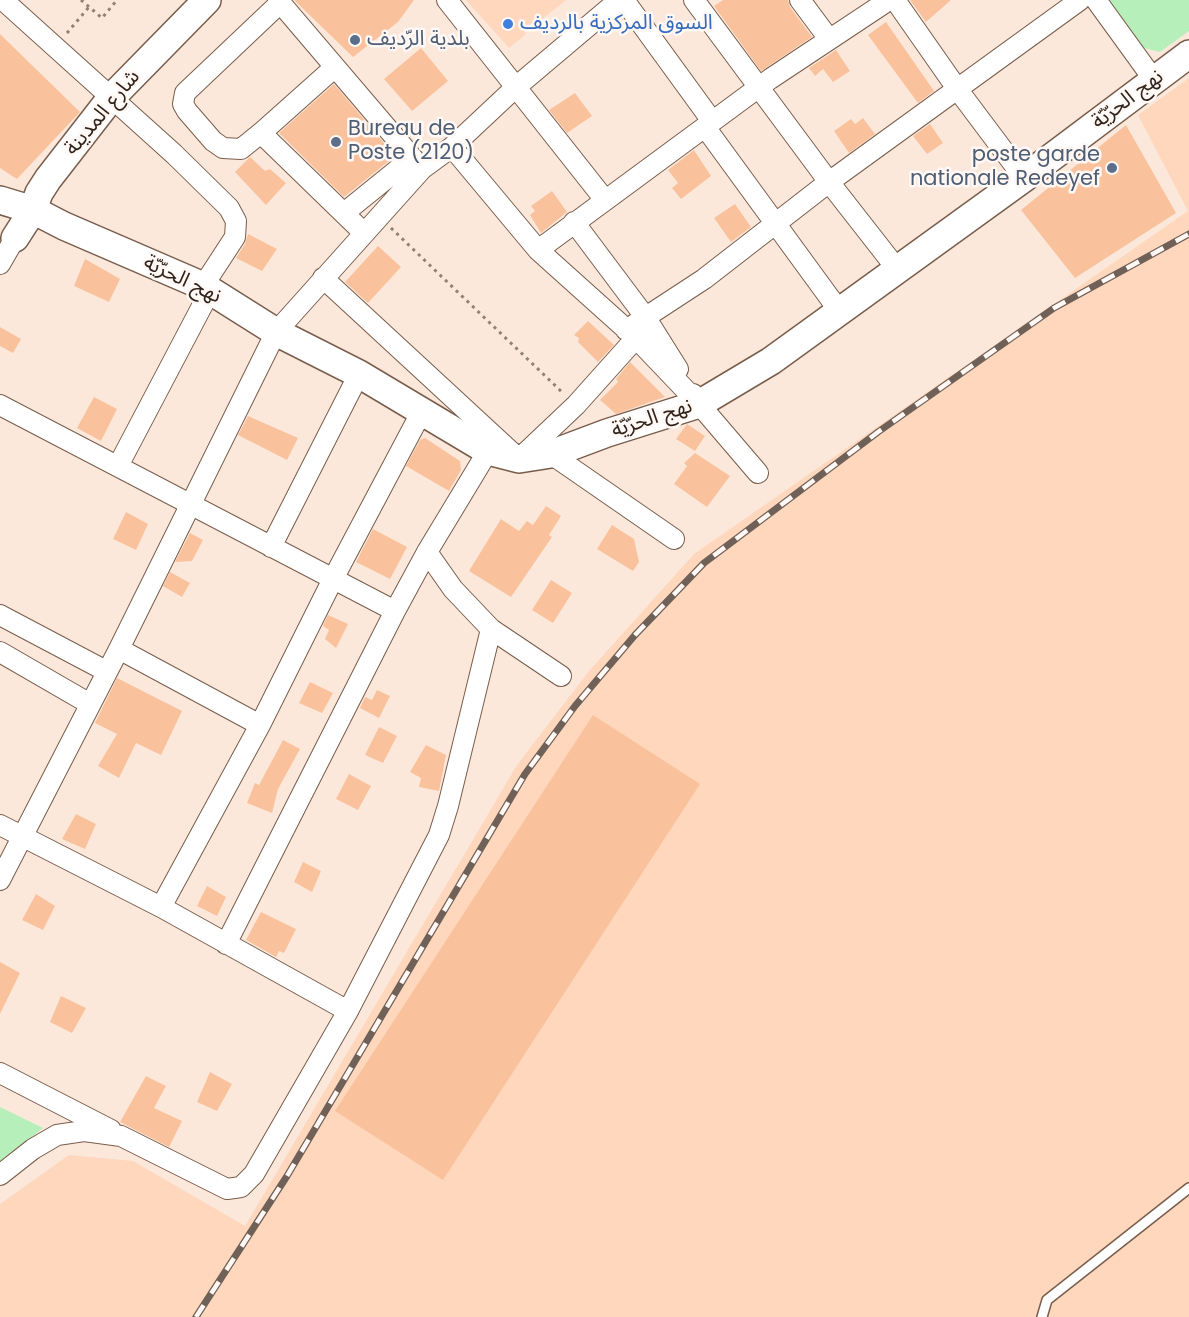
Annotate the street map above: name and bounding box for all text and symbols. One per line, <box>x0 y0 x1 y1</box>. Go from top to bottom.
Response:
place label: السوق المركزية بالرديف <box>520 11 713 37</box>
marker: السوق المركزية بالرديف <box>501 17 515 31</box>
place label: بلدية الرّديف <box>367 27 470 53</box>
marker: بلدية الرّديف <box>348 33 362 47</box>
street label: شارع المدينة <box>60 65 146 161</box>
street label: نهج الحرّيّة <box>1087 65 1169 135</box>
place label: Bureau de Poste (2120) <box>348 117 474 167</box>
marker: Bureau de Poste (2120) <box>329 135 343 149</box>
place label: poste garde nationale Redeyef <box>910 143 1100 193</box>
marker: poste garde nationale Redeyef <box>1105 161 1119 175</box>
street label: نهج الحرّيّة <box>139 250 225 310</box>
street label: نهج الحرّيّة <box>608 394 696 444</box>

